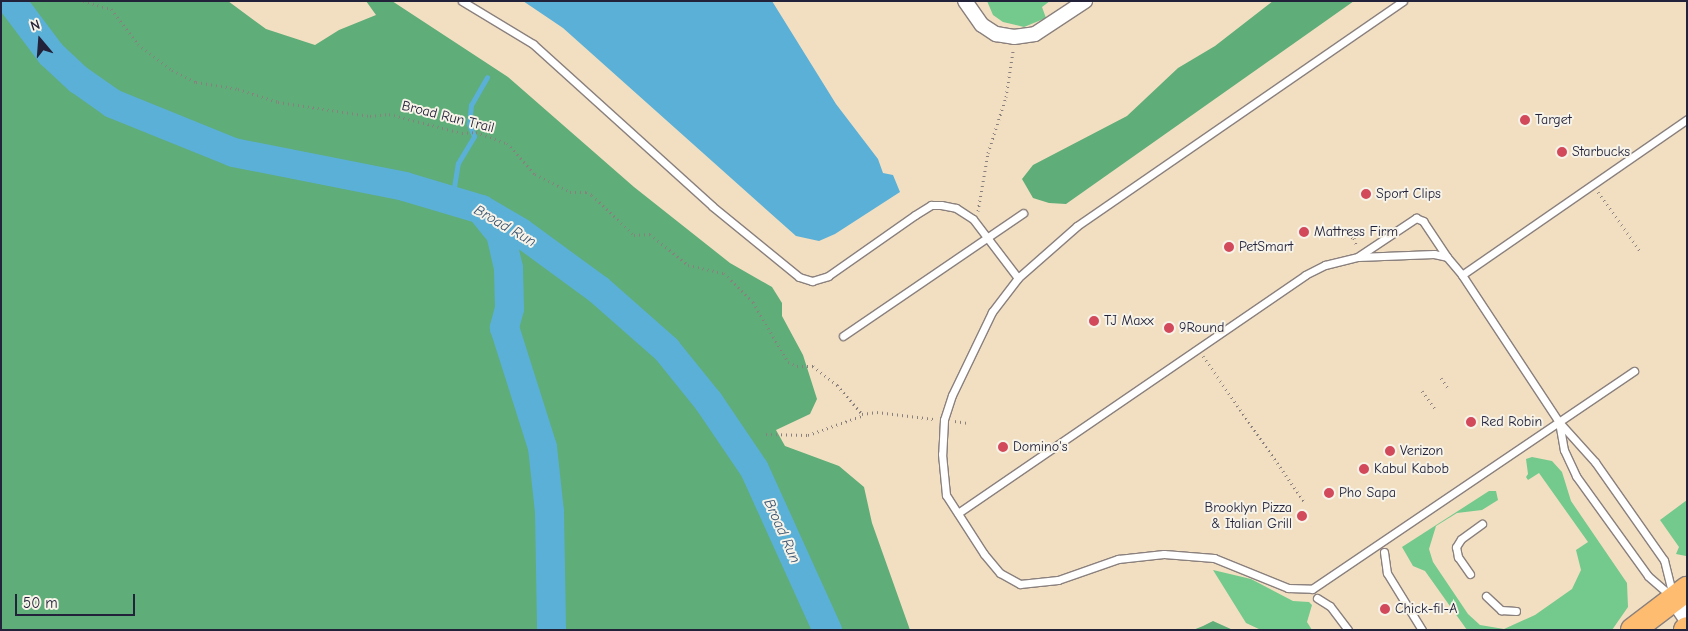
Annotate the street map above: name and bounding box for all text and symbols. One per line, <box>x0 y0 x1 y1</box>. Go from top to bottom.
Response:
north arrow <box>15 15 65 65</box>
text: N <box>28 16 42 35</box>
street label: Broad Run Trail <box>400 97 496 137</box>
place label: Target <box>1535 112 1572 128</box>
marker: Target <box>1519 114 1531 126</box>
place label: Starbucks <box>1572 144 1630 160</box>
marker: Starbucks <box>1556 146 1568 158</box>
place label: Sport Clips <box>1376 186 1441 202</box>
marker: Sport Clips <box>1360 188 1372 200</box>
water label: Broad Run <box>471 201 539 251</box>
place label: Mattress Firm <box>1314 224 1398 240</box>
marker: Mattress Firm <box>1298 226 1310 238</box>
place label: PetSmart <box>1239 239 1293 255</box>
marker: PetSmart <box>1223 241 1235 253</box>
place label: TJ Maxx <box>1104 313 1154 329</box>
marker: TJ Maxx <box>1088 315 1100 327</box>
place label: 9Round <box>1179 320 1224 336</box>
marker: 9Round <box>1163 322 1175 334</box>
place label: Red Robin <box>1481 414 1542 430</box>
marker: Red Robin <box>1465 416 1477 428</box>
place label: Domino's <box>1013 439 1068 455</box>
marker: Domino's <box>997 441 1009 453</box>
place label: Verizon <box>1400 443 1443 459</box>
marker: Verizon <box>1384 445 1396 457</box>
place label: Kabul Kabob <box>1374 461 1449 477</box>
marker: Kabul Kabob <box>1358 463 1370 475</box>
place label: Pho Sapa <box>1339 485 1396 501</box>
marker: Pho Sapa <box>1323 487 1335 499</box>
water label: Broad Run <box>760 496 804 566</box>
place label: Brooklyn Pizza & Italian Grill <box>1205 500 1292 532</box>
marker: Brooklyn Pizza & Italian Grill <box>1296 510 1308 522</box>
scale bar <box>18 584 138 616</box>
text: 50 m <box>23 594 58 612</box>
place label: Chick-fil-A <box>1395 601 1457 617</box>
marker: Chick-fil-A <box>1379 603 1391 615</box>

